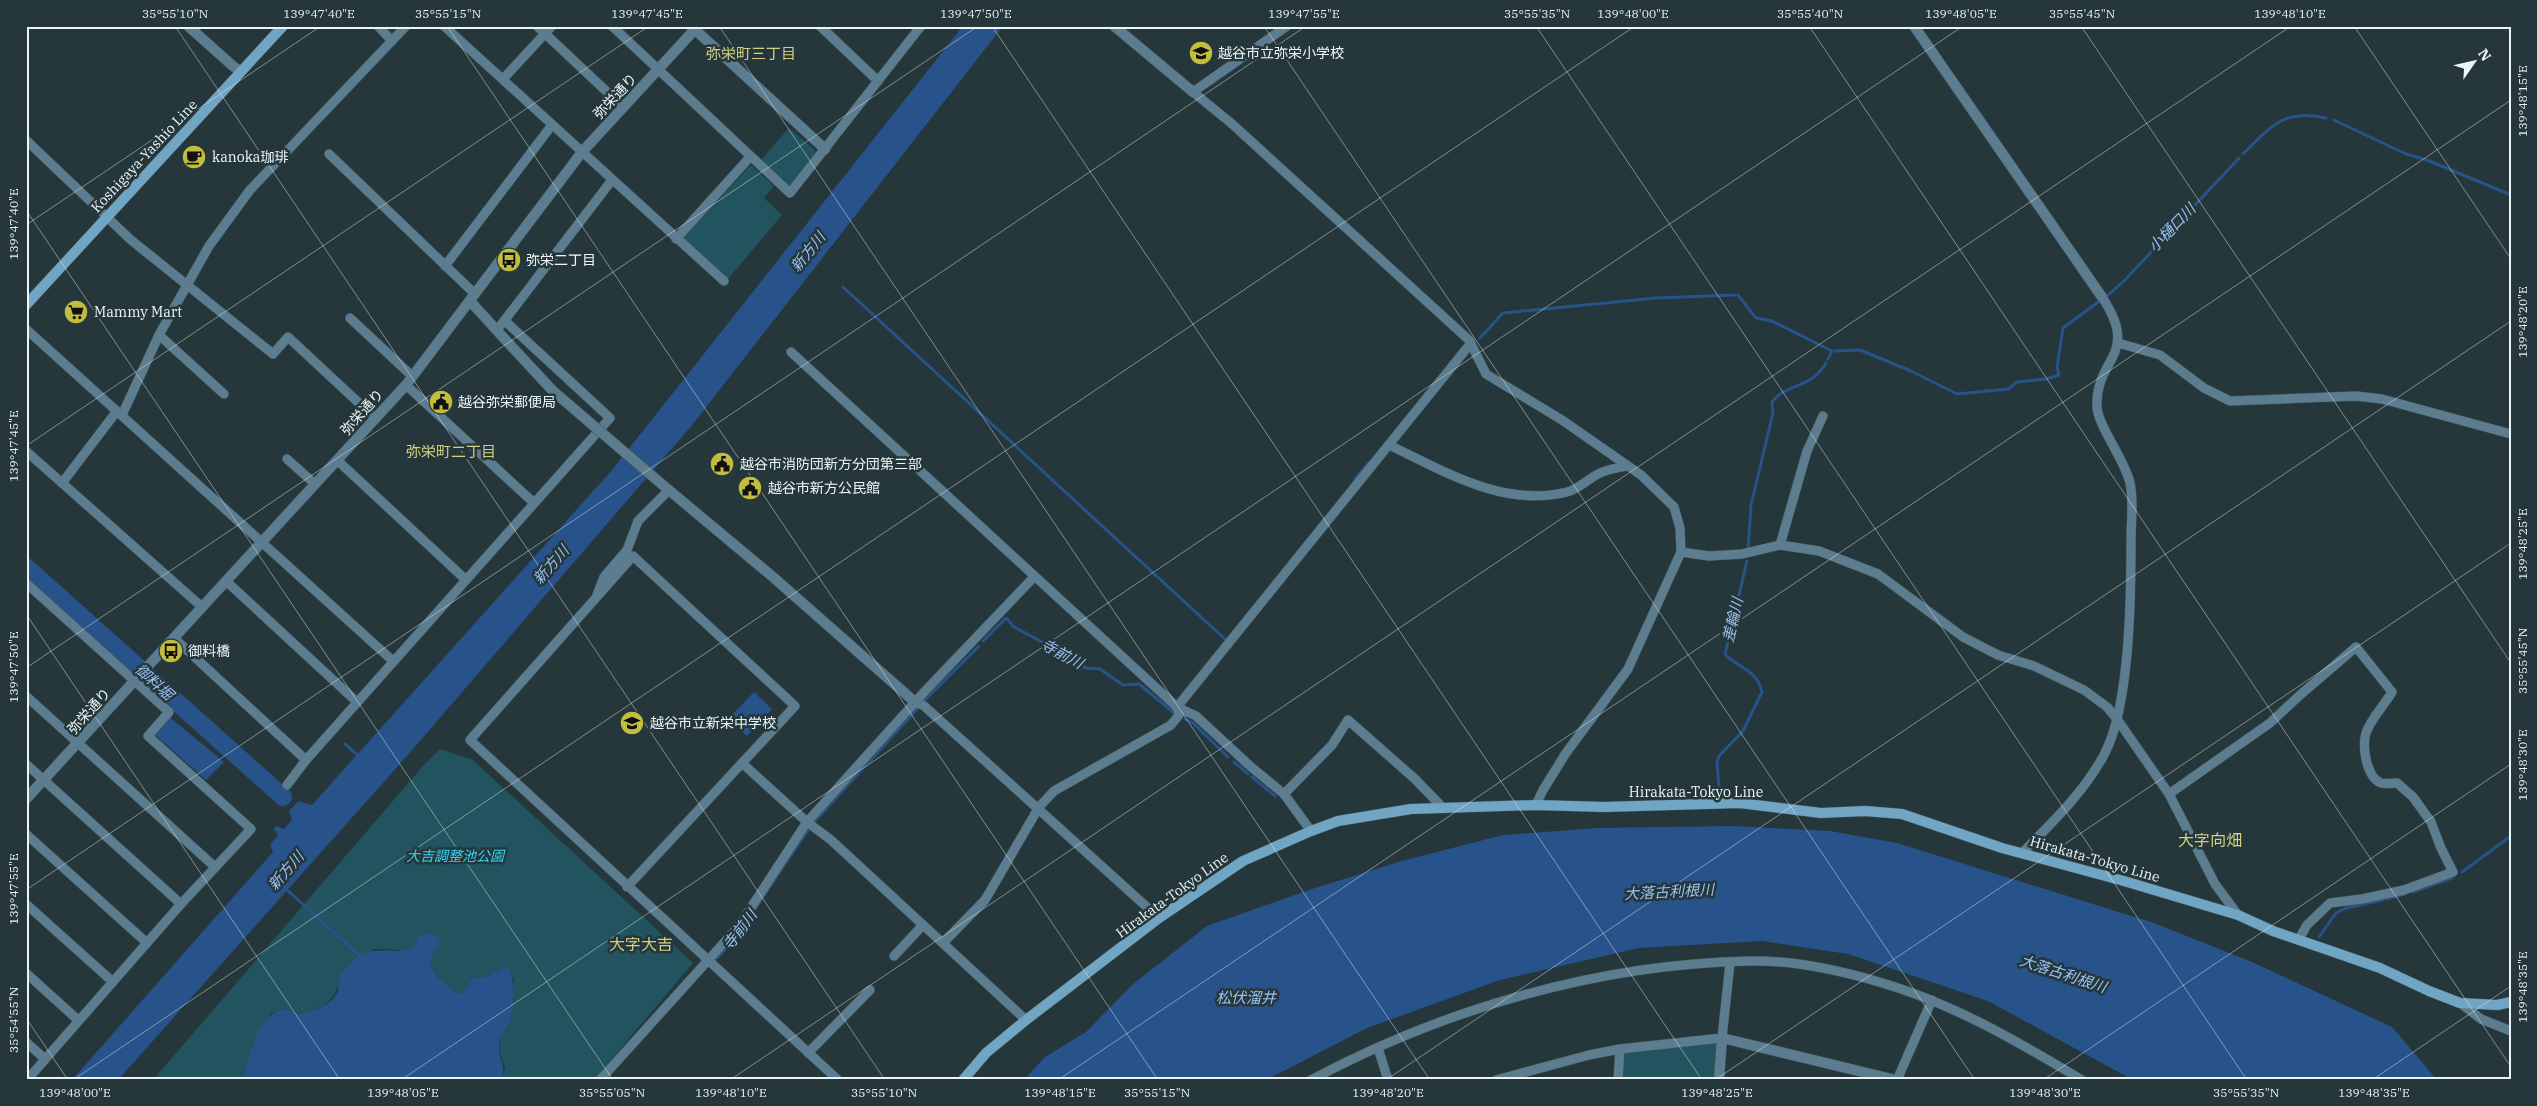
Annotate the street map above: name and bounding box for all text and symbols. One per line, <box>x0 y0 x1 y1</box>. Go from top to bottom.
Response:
text: 35°55'10"N <box>142 6 208 21</box>
text: 139°47'40"E <box>283 6 355 21</box>
text: 35°55'15"N <box>415 6 481 21</box>
text: 139°47'45"E <box>611 6 683 21</box>
text: 139°47'50"E <box>940 6 1012 21</box>
text: 139°47'55"E <box>1268 6 1340 21</box>
text: 35°55'35"N <box>1504 6 1570 21</box>
text: 139°48'00"E <box>1597 6 1669 21</box>
text: 35°55'40"N <box>1777 6 1843 21</box>
text: 139°48'05"E <box>1925 6 1997 21</box>
text: 35°55'45"N <box>2049 6 2115 21</box>
text: 139°48'10"E <box>2254 6 2326 21</box>
north arrow <box>2450 38 2500 88</box>
school or university icon: 越谷市立弥栄小学校 <box>1188 40 1214 66</box>
district label: 弥栄町三丁目 <box>706 44 796 63</box>
place label: 越谷市立弥栄小学校 <box>1218 44 1344 62</box>
text: N <box>2474 45 2495 64</box>
text: 139°48'15"E <box>2515 65 2530 137</box>
street label: 弥栄通り <box>589 69 641 123</box>
street label: Koshigaya-Yashio Line <box>87 96 201 216</box>
cafe icon: kanoka珈琲 <box>181 144 207 170</box>
place label: kanoka珈琲 <box>212 148 288 166</box>
text: 139°47'40"E <box>6 188 21 260</box>
water label: 小樋口川 <box>2144 198 2201 256</box>
water label: 新方川 <box>786 227 830 275</box>
bus stop icon: 弥栄二丁目 <box>496 247 522 273</box>
place label: 弥栄二丁目 <box>526 251 596 269</box>
text: 139°48'20"E <box>2515 286 2530 358</box>
supermarket icon: Mammy Mart <box>63 299 89 325</box>
place label: Mammy Mart <box>94 303 182 321</box>
street label: 弥栄通り <box>337 385 387 439</box>
public building icon: 越谷弥栄郵便局 <box>428 389 454 415</box>
place label: 越谷弥栄郵便局 <box>458 393 556 411</box>
text: 139°47'45"E <box>6 410 21 482</box>
district label: 弥栄町二丁目 <box>406 442 496 461</box>
public building icon: 越谷市消防団新方分団第三部 <box>709 451 735 477</box>
place label: 越谷市消防団新方分団第三部 <box>740 455 922 473</box>
public building icon: 越谷市新方公民館 <box>737 475 763 501</box>
place label: 越谷市新方公民館 <box>768 479 880 497</box>
text: 139°48'25"E <box>2515 508 2530 580</box>
water label: 新方川 <box>529 540 574 588</box>
water label: 差輪川 <box>1718 594 1747 644</box>
text: 35°55'45"N <box>2515 628 2530 694</box>
text: 139°47'50"E <box>6 631 21 703</box>
water label: 寺前川 <box>1038 635 1088 673</box>
bus stop icon: 御料橋 <box>158 638 184 664</box>
place label: 御料橋 <box>188 642 230 660</box>
water label: 御料堀 <box>131 660 179 705</box>
street label: 弥栄通り <box>64 684 114 738</box>
school or university icon: 越谷市立新栄中学校 <box>619 710 645 736</box>
place label: 越谷市立新栄中学校 <box>650 714 776 732</box>
text: 139°48'30"E <box>2515 729 2530 801</box>
street label: Hirakata-Tokyo Line <box>1629 783 1763 801</box>
district label: 大字向畑 <box>2178 830 2242 850</box>
street label: Hirakata-Tokyo Line <box>2028 832 2162 886</box>
water label: 新方川 <box>264 846 309 894</box>
park label: 大吉調整池公園 <box>406 847 506 865</box>
street label: Hirakata-Tokyo Line <box>1112 848 1232 942</box>
text: 139°47'55"E <box>6 853 21 925</box>
water label: 大落古利根川 <box>1624 880 1716 903</box>
water label: 寺前川 <box>718 904 762 953</box>
district label: 大字大吉 <box>609 934 673 954</box>
water label: 大落古利根川 <box>2017 951 2111 997</box>
text: 139°48'35"E <box>2515 951 2530 1023</box>
text: 35°54'55"N <box>6 987 21 1053</box>
water label: 松伏溜井 <box>1216 988 1278 1007</box>
text: 139°48'00"E <box>39 1085 111 1100</box>
text: 139°48'05"E <box>367 1085 439 1100</box>
text: 35°55'05"N <box>579 1085 645 1100</box>
text: 139°48'10"E <box>695 1085 767 1100</box>
text: 35°55'10"N <box>851 1085 917 1100</box>
text: 139°48'15"E <box>1024 1085 1096 1100</box>
text: 35°55'15"N <box>1124 1085 1190 1100</box>
text: 139°48'20"E <box>1352 1085 1424 1100</box>
text: 139°48'25"E <box>1681 1085 1753 1100</box>
text: 139°48'30"E <box>2009 1085 2081 1100</box>
text: 35°55'35"N <box>2213 1085 2279 1100</box>
text: 139°48'35"E <box>2338 1085 2410 1100</box>

